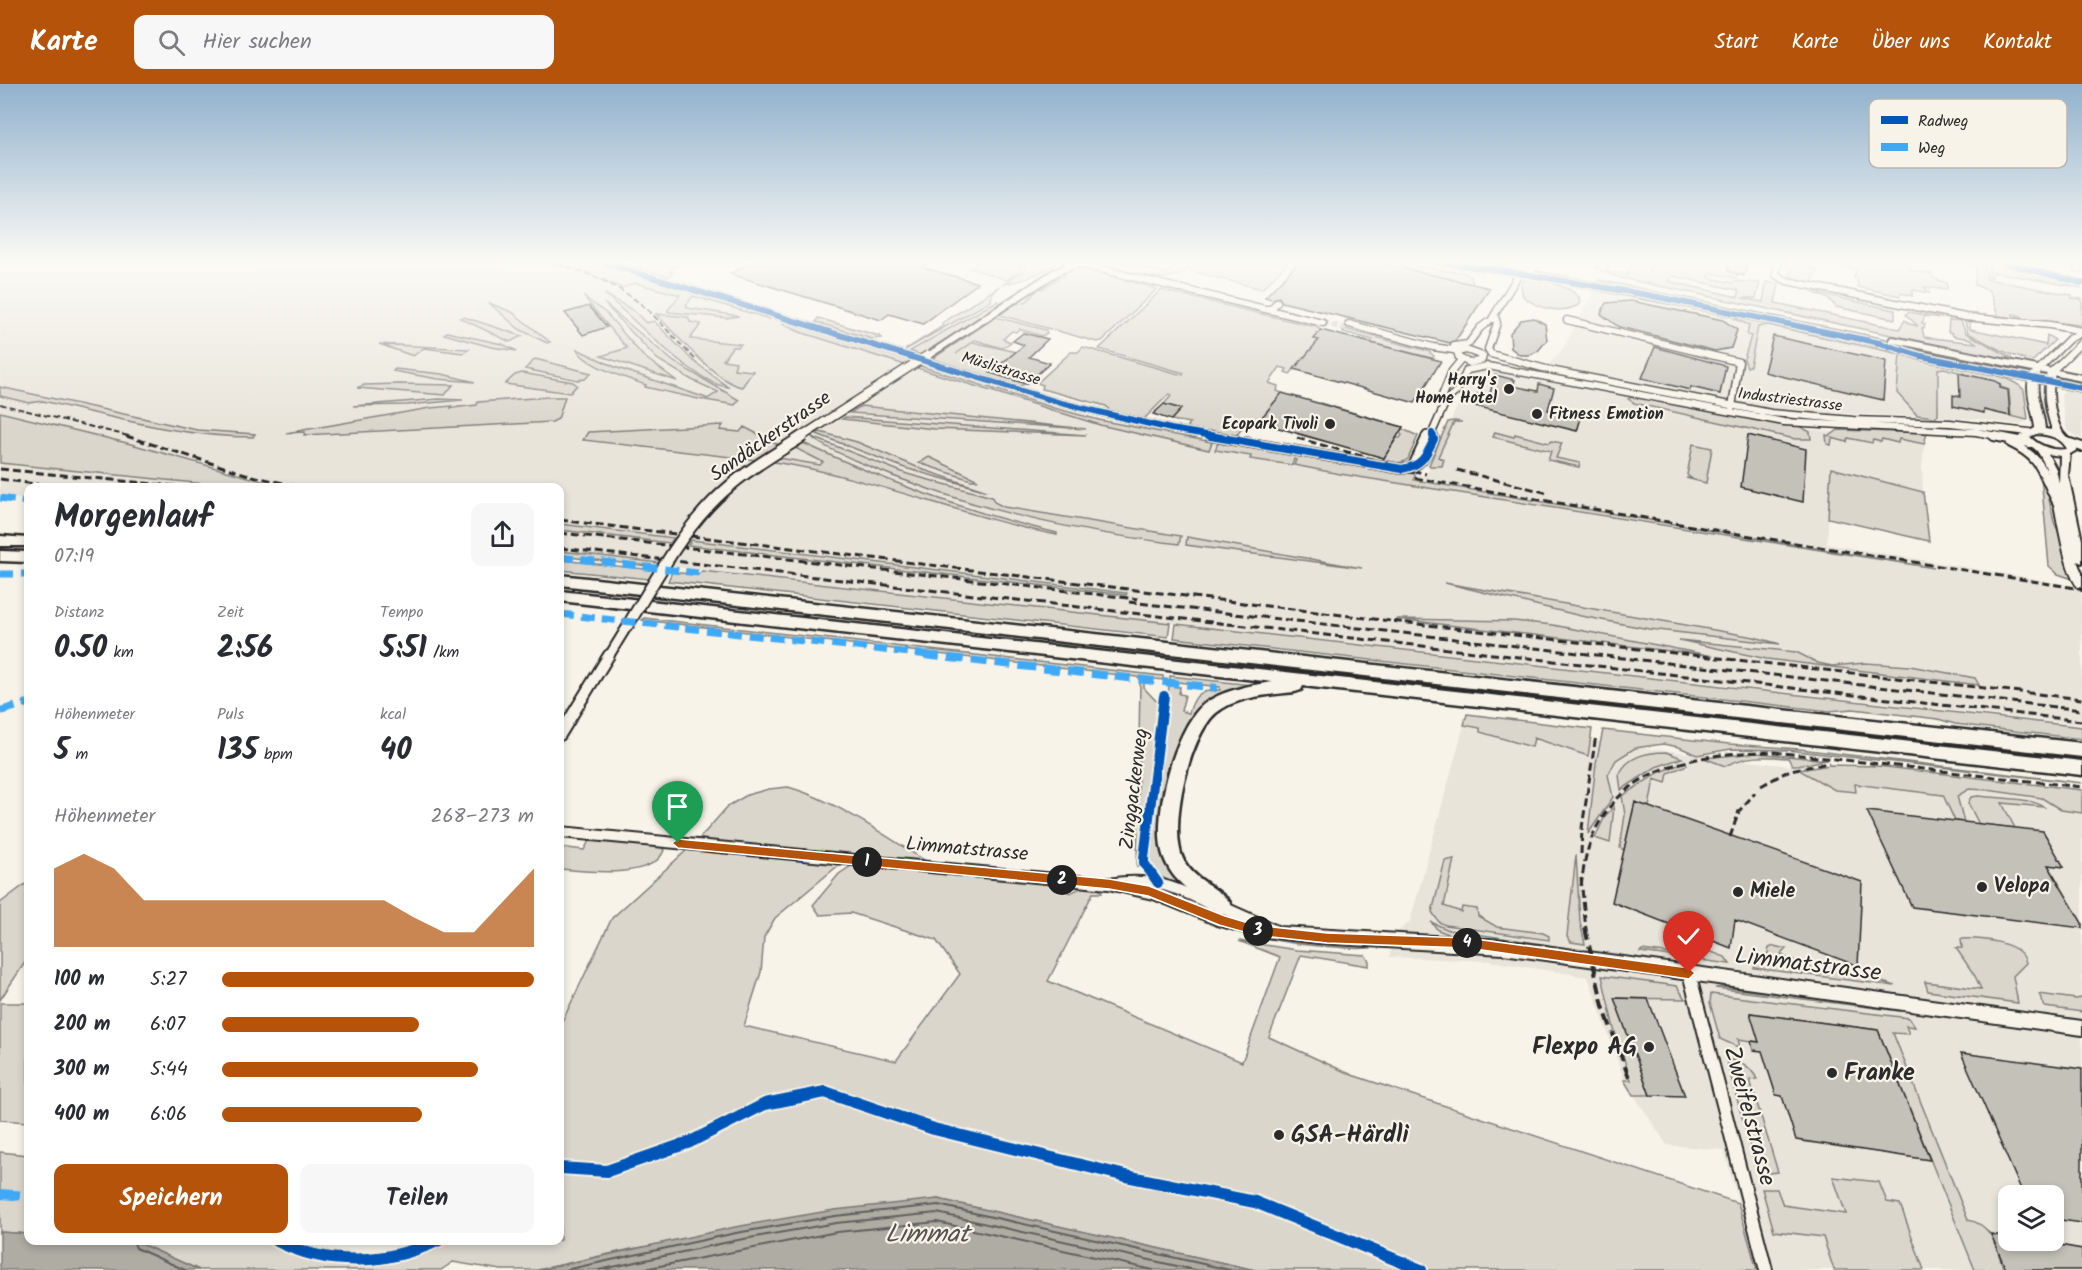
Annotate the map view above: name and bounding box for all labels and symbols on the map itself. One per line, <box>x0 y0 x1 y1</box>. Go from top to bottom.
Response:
legend <box>1869 99 2067 168</box>
text: Radweg <box>1918 109 1968 134</box>
text: Weg <box>1918 136 1945 161</box>
street label: Müslistrasse <box>958 345 1044 393</box>
place label: Harry's Home Hotel <box>1415 368 1498 411</box>
street label: Industriestrasse <box>1736 381 1844 419</box>
marker: Harry's Home Hotel <box>1502 382 1516 396</box>
street label: Sandäckerstrasse <box>704 383 838 491</box>
place label: Fitness Emotion <box>1549 402 1664 427</box>
marker: Fitness Emotion <box>1530 407 1544 421</box>
place label: Ecopark Tivoli <box>1222 412 1319 437</box>
marker: Ecopark Tivoli <box>1323 417 1337 431</box>
street label: Zinggackerweg <box>1112 726 1158 852</box>
pin <box>652 781 703 843</box>
street label: Limmatstrasse <box>904 829 1030 871</box>
pin: 1 <box>852 847 882 877</box>
pin: 2 <box>1047 865 1077 895</box>
place label: Velopa <box>1994 871 2050 903</box>
place label: Miele <box>1750 876 1795 908</box>
marker: Velopa <box>1975 880 1989 894</box>
marker: Miele <box>1731 885 1745 899</box>
pin <box>1663 911 1714 973</box>
pin: 3 <box>1243 916 1273 946</box>
pin: 4 <box>1452 928 1482 958</box>
street label: Limmatstrasse <box>1732 937 1884 993</box>
place label: Flexpo AG <box>1532 1028 1637 1067</box>
marker: Flexpo AG <box>1642 1040 1656 1054</box>
street label: Zweifelstrasse <box>1712 1042 1786 1190</box>
place label: Franke <box>1844 1054 1915 1093</box>
marker: Franke <box>1825 1066 1839 1080</box>
place label: GSA-Härdli <box>1291 1116 1410 1155</box>
marker: GSA-Härdli <box>1272 1128 1286 1142</box>
water label: Limmat <box>885 1214 973 1256</box>

